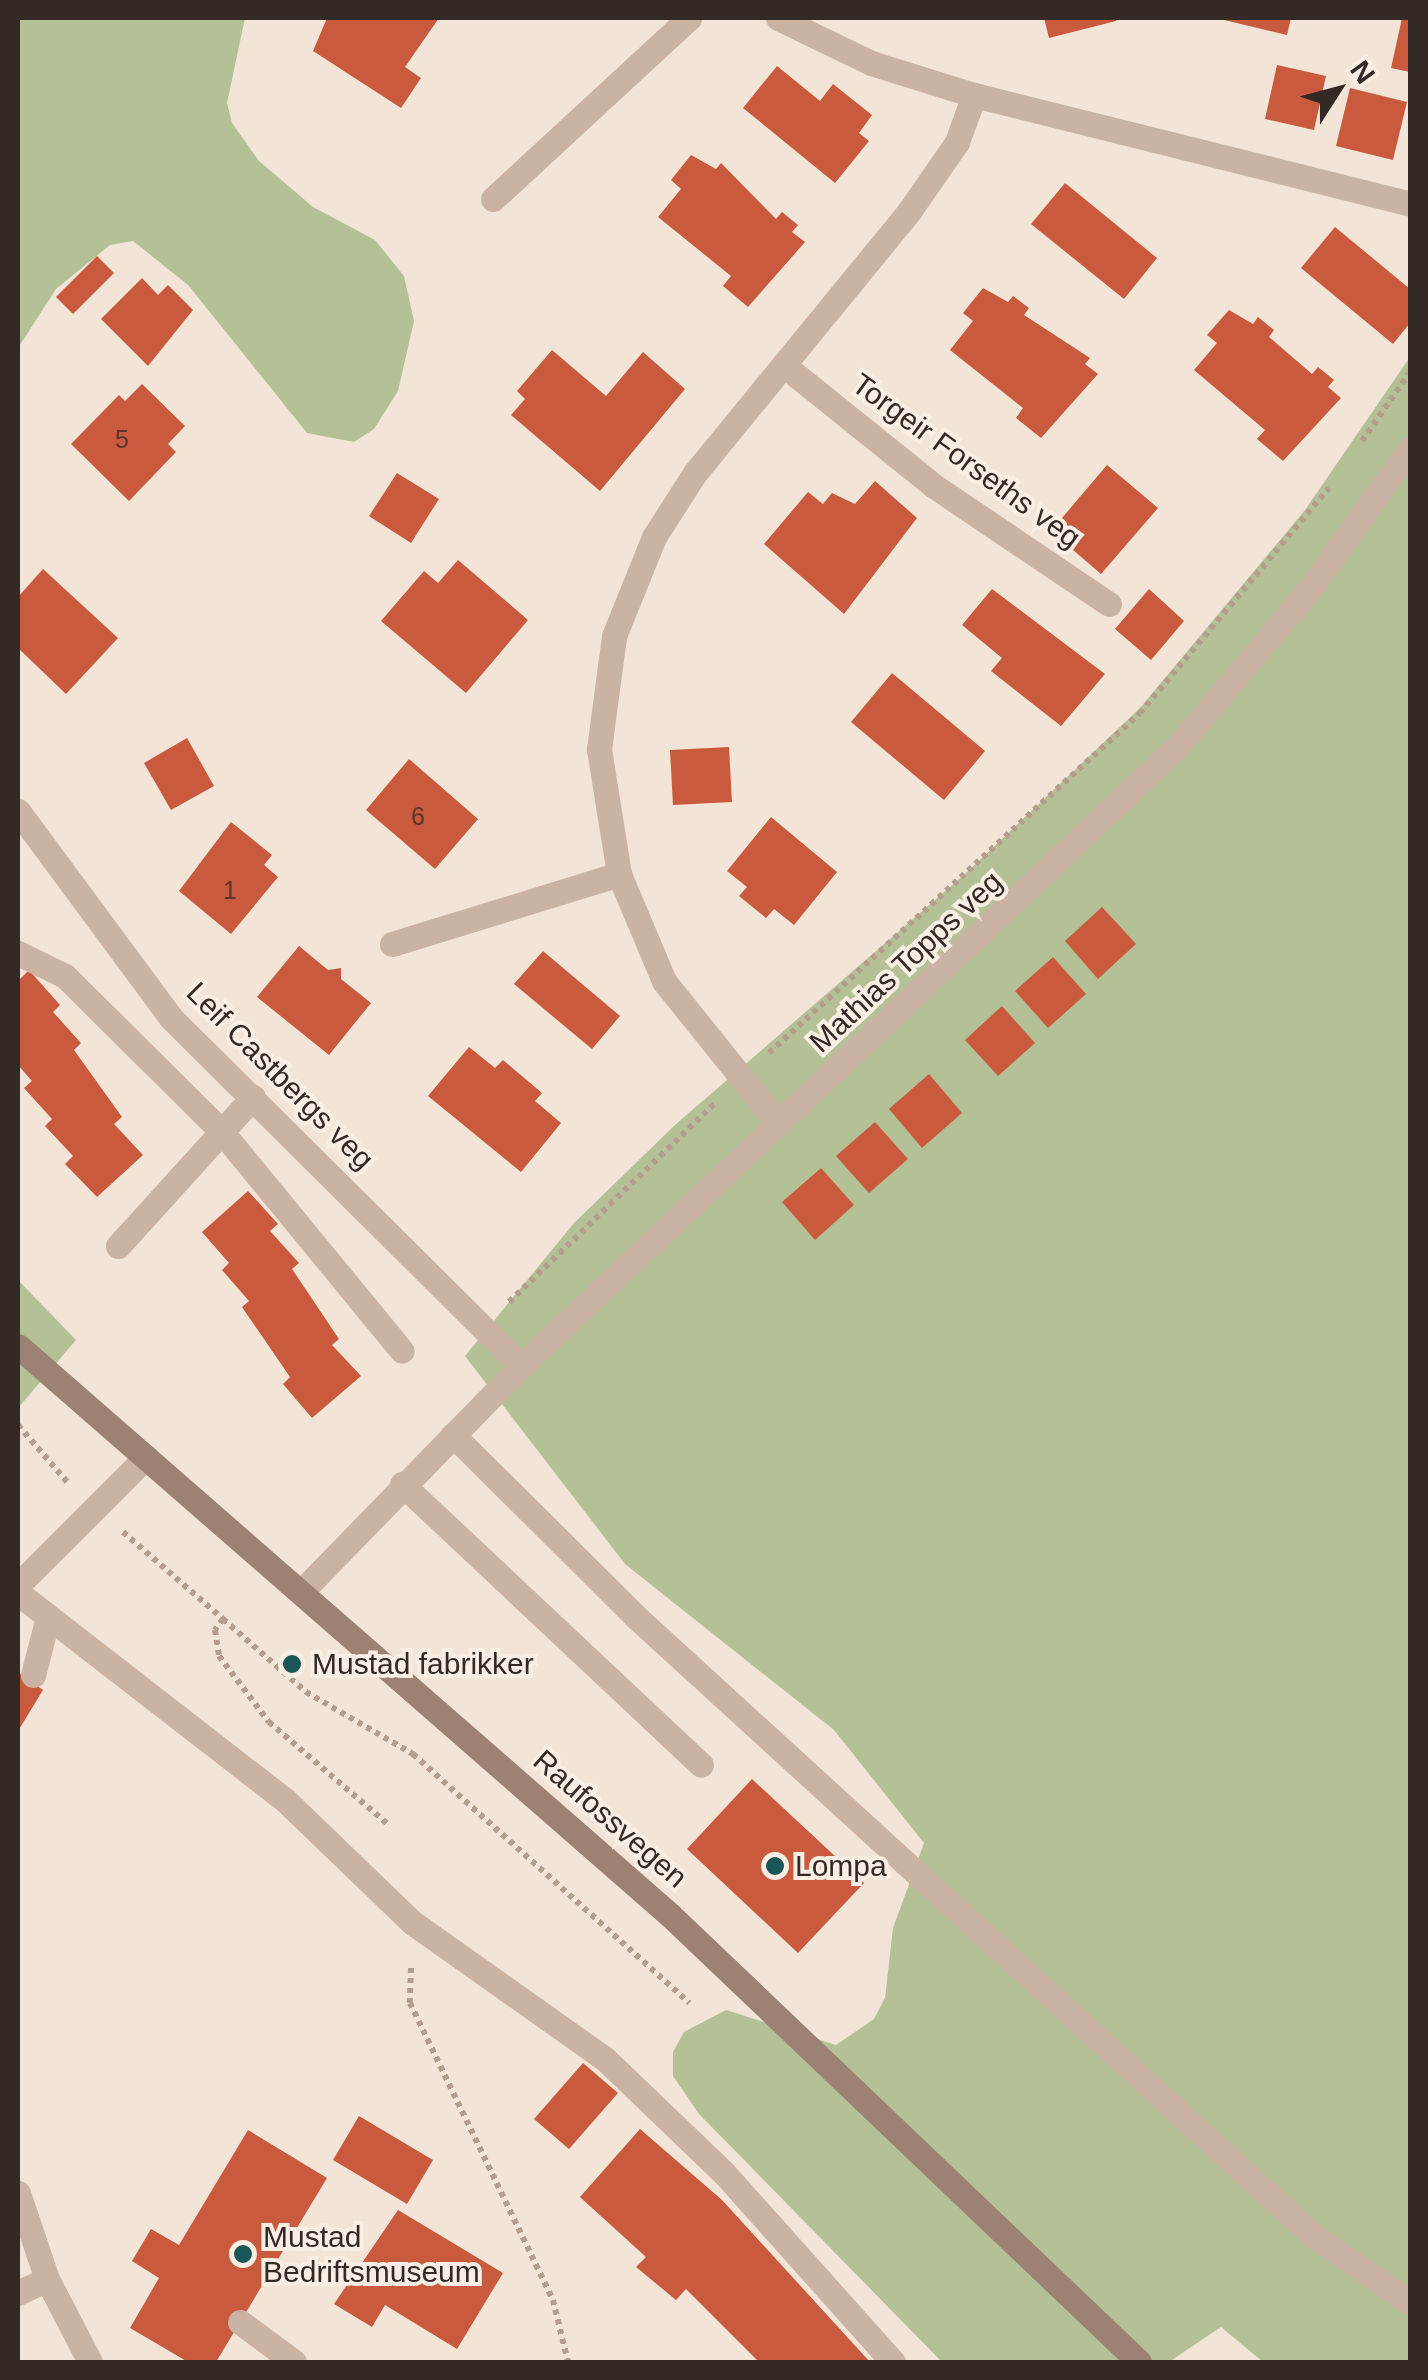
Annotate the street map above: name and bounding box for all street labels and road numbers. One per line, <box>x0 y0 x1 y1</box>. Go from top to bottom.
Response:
street label: Torgeir Forseths veg <box>845 366 1087 556</box>
street label: Mathias Topps veg <box>802 864 1010 1060</box>
street label: Leif Castbergs veg <box>179 975 381 1177</box>
street label: Raufossvegen <box>526 1743 694 1895</box>

